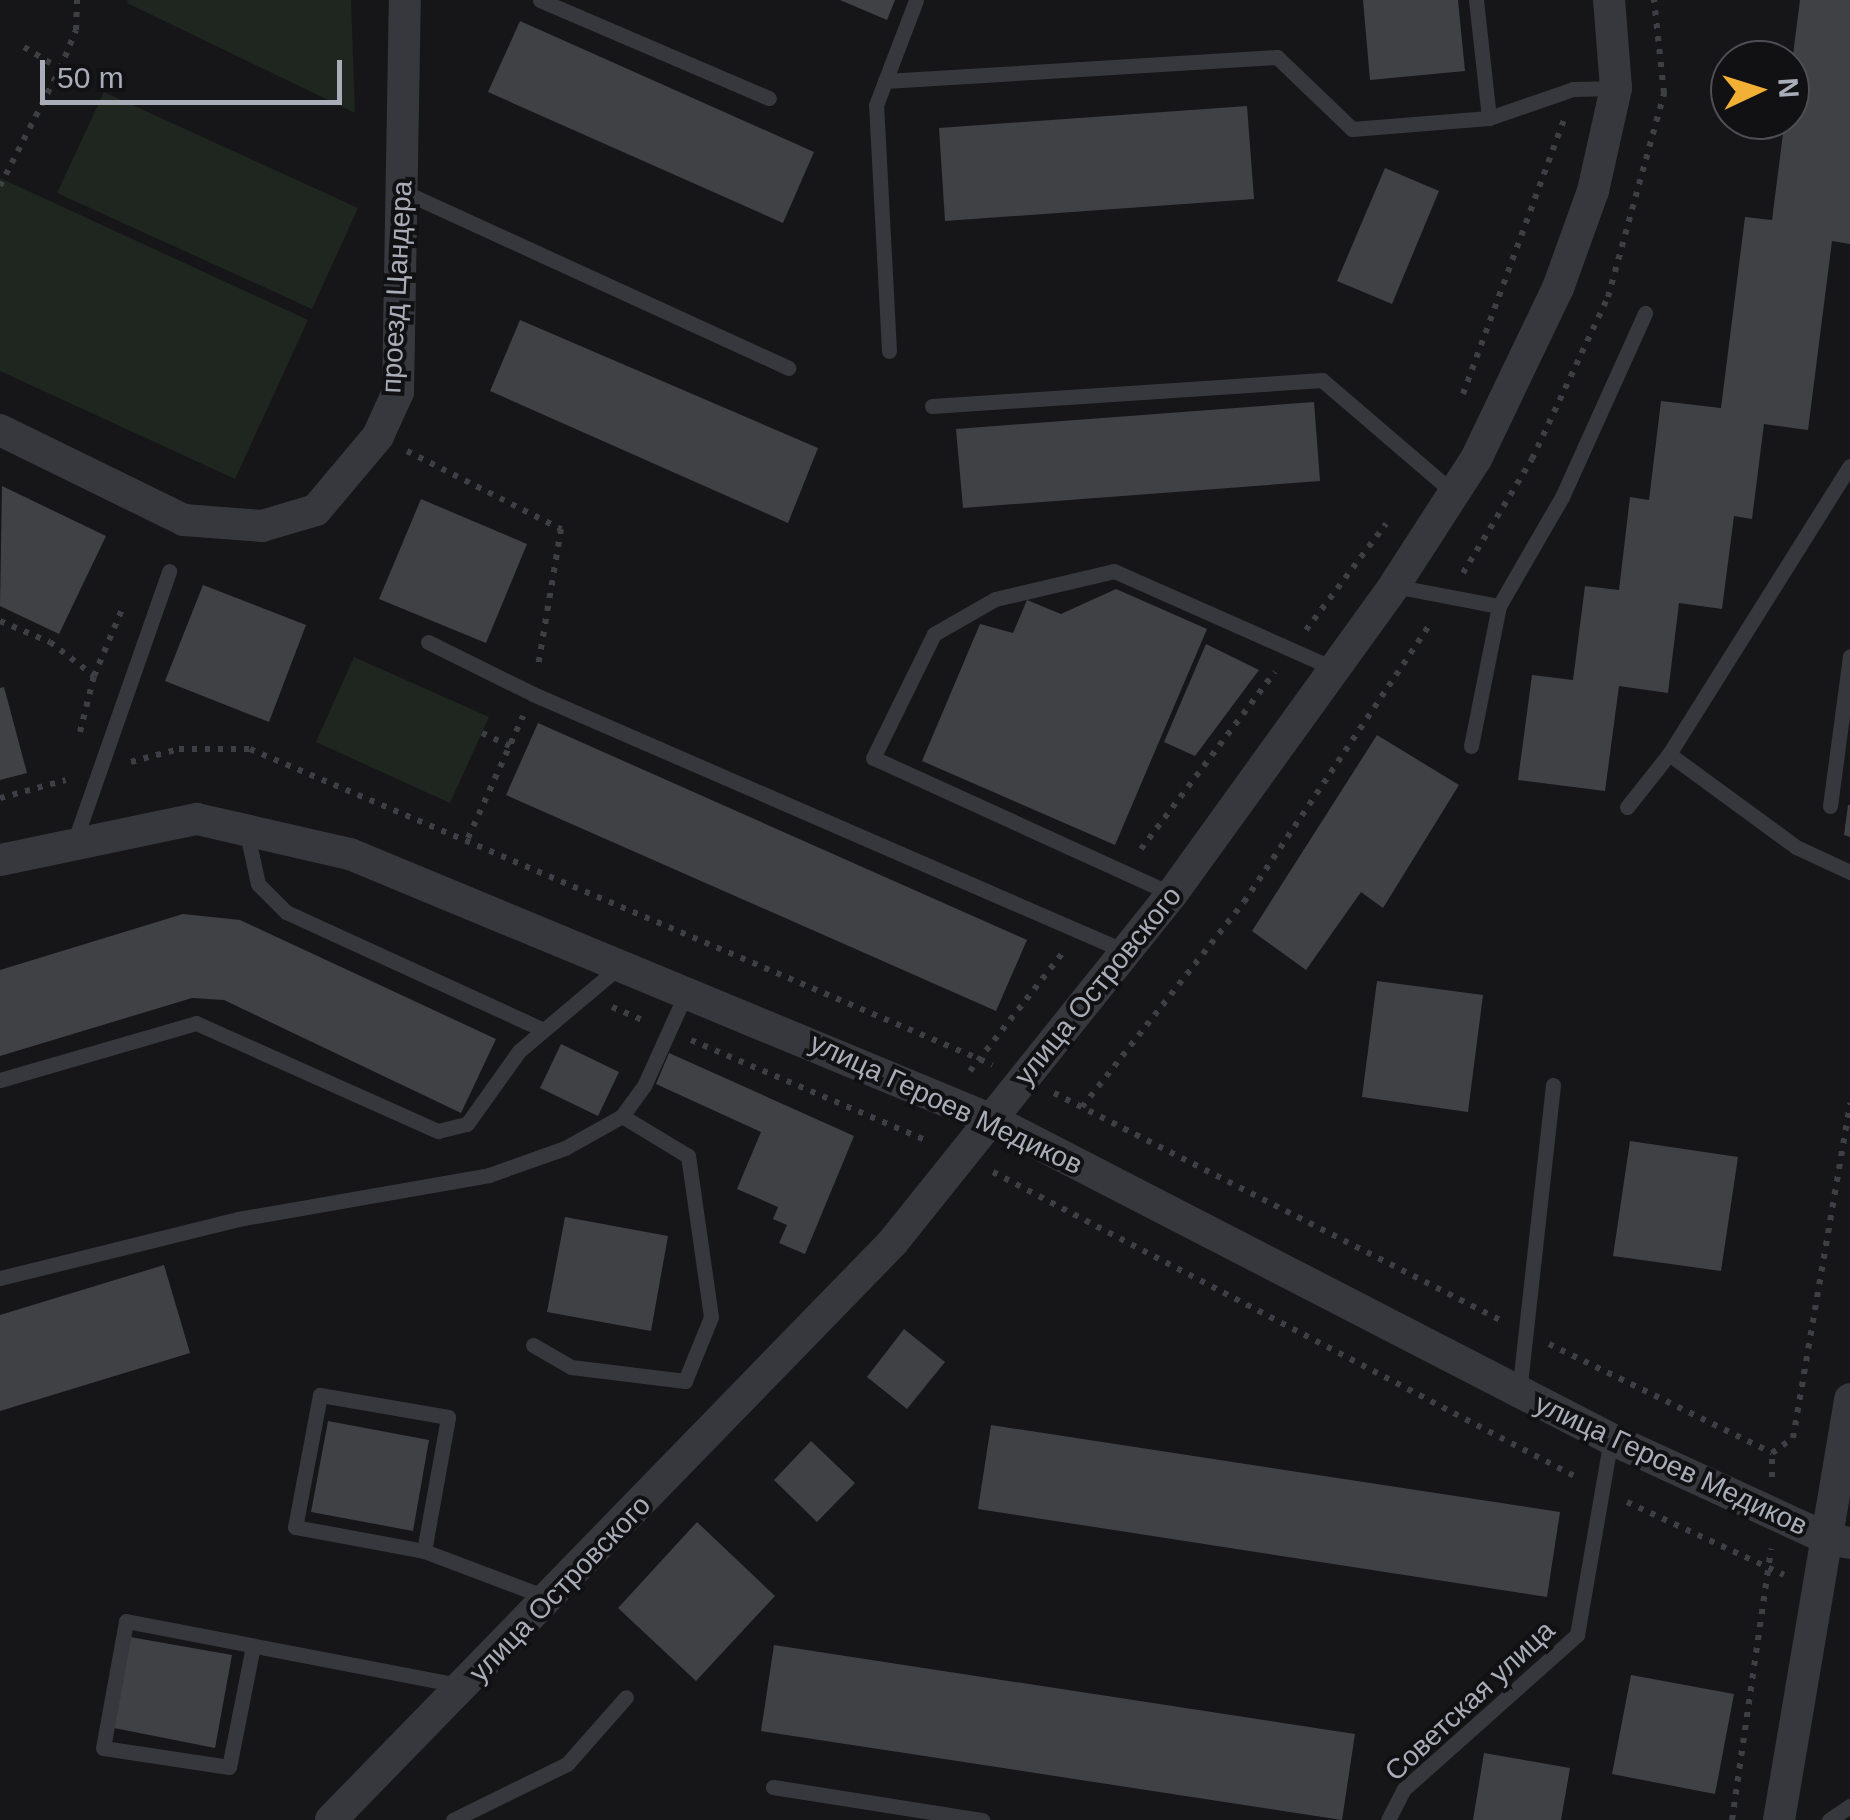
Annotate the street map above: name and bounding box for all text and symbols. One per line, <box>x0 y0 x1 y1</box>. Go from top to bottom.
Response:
scale bar <box>45 40 348 102</box>
north arrow <box>1710 40 1810 140</box>
text: 50 m <box>57 61 124 94</box>
text: N <box>1772 77 1805 99</box>
street label: проезд Цандера <box>375 180 419 394</box>
street label: улица Островского <box>1007 880 1189 1092</box>
street label: улица Героев Медиков <box>805 1026 1087 1182</box>
street label: улица Героев Медиков <box>1530 1387 1812 1543</box>
street label: улица Островского <box>462 1489 658 1689</box>
street label: Советская улица <box>1378 1614 1562 1788</box>

